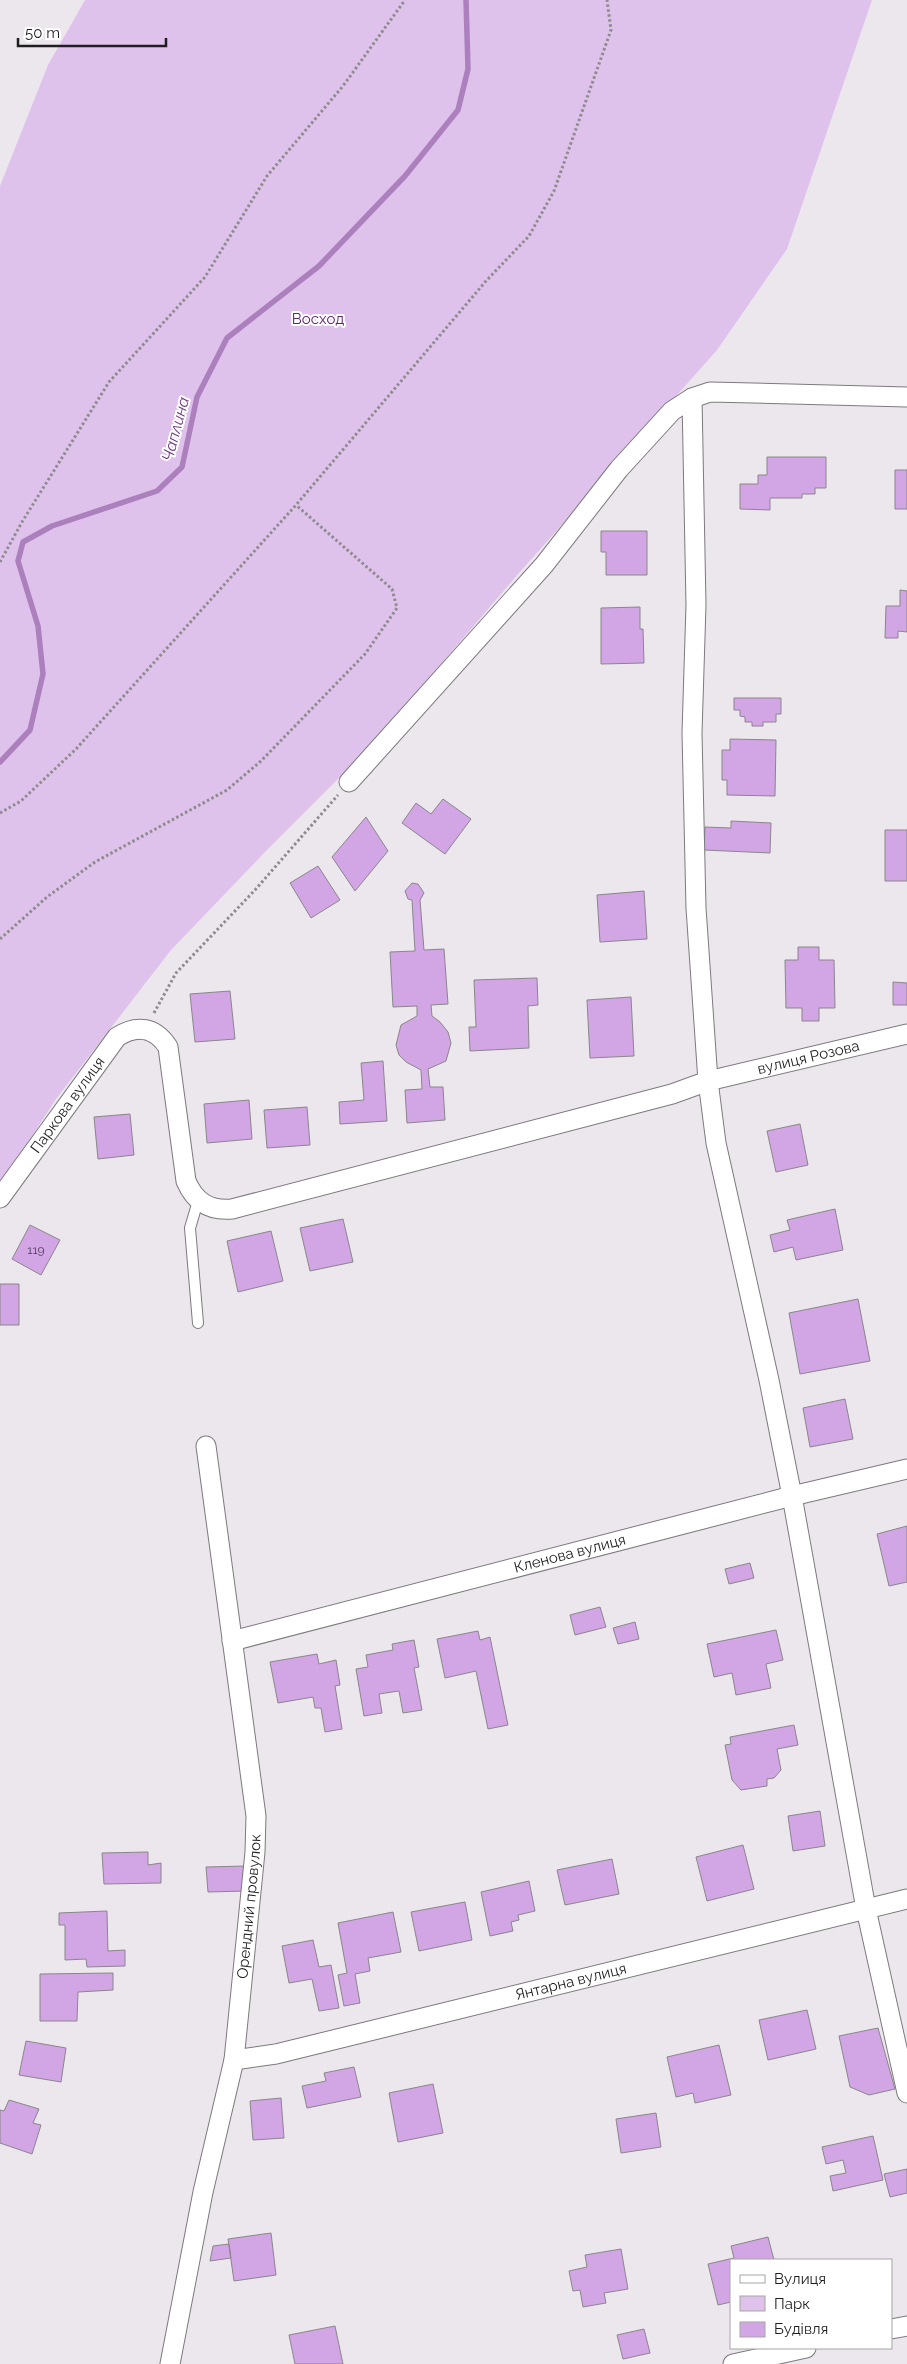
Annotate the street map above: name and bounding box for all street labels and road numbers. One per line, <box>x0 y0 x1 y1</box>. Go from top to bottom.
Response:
street label: вулиця Розова <box>755 1037 861 1078</box>
street label: Паркова вулиця <box>27 1053 109 1157</box>
street label: Кленова вулиця <box>512 1530 628 1577</box>
street label: Орендний провулок <box>233 1834 264 1980</box>
street label: Янтарна вулиця <box>513 1959 628 2004</box>

